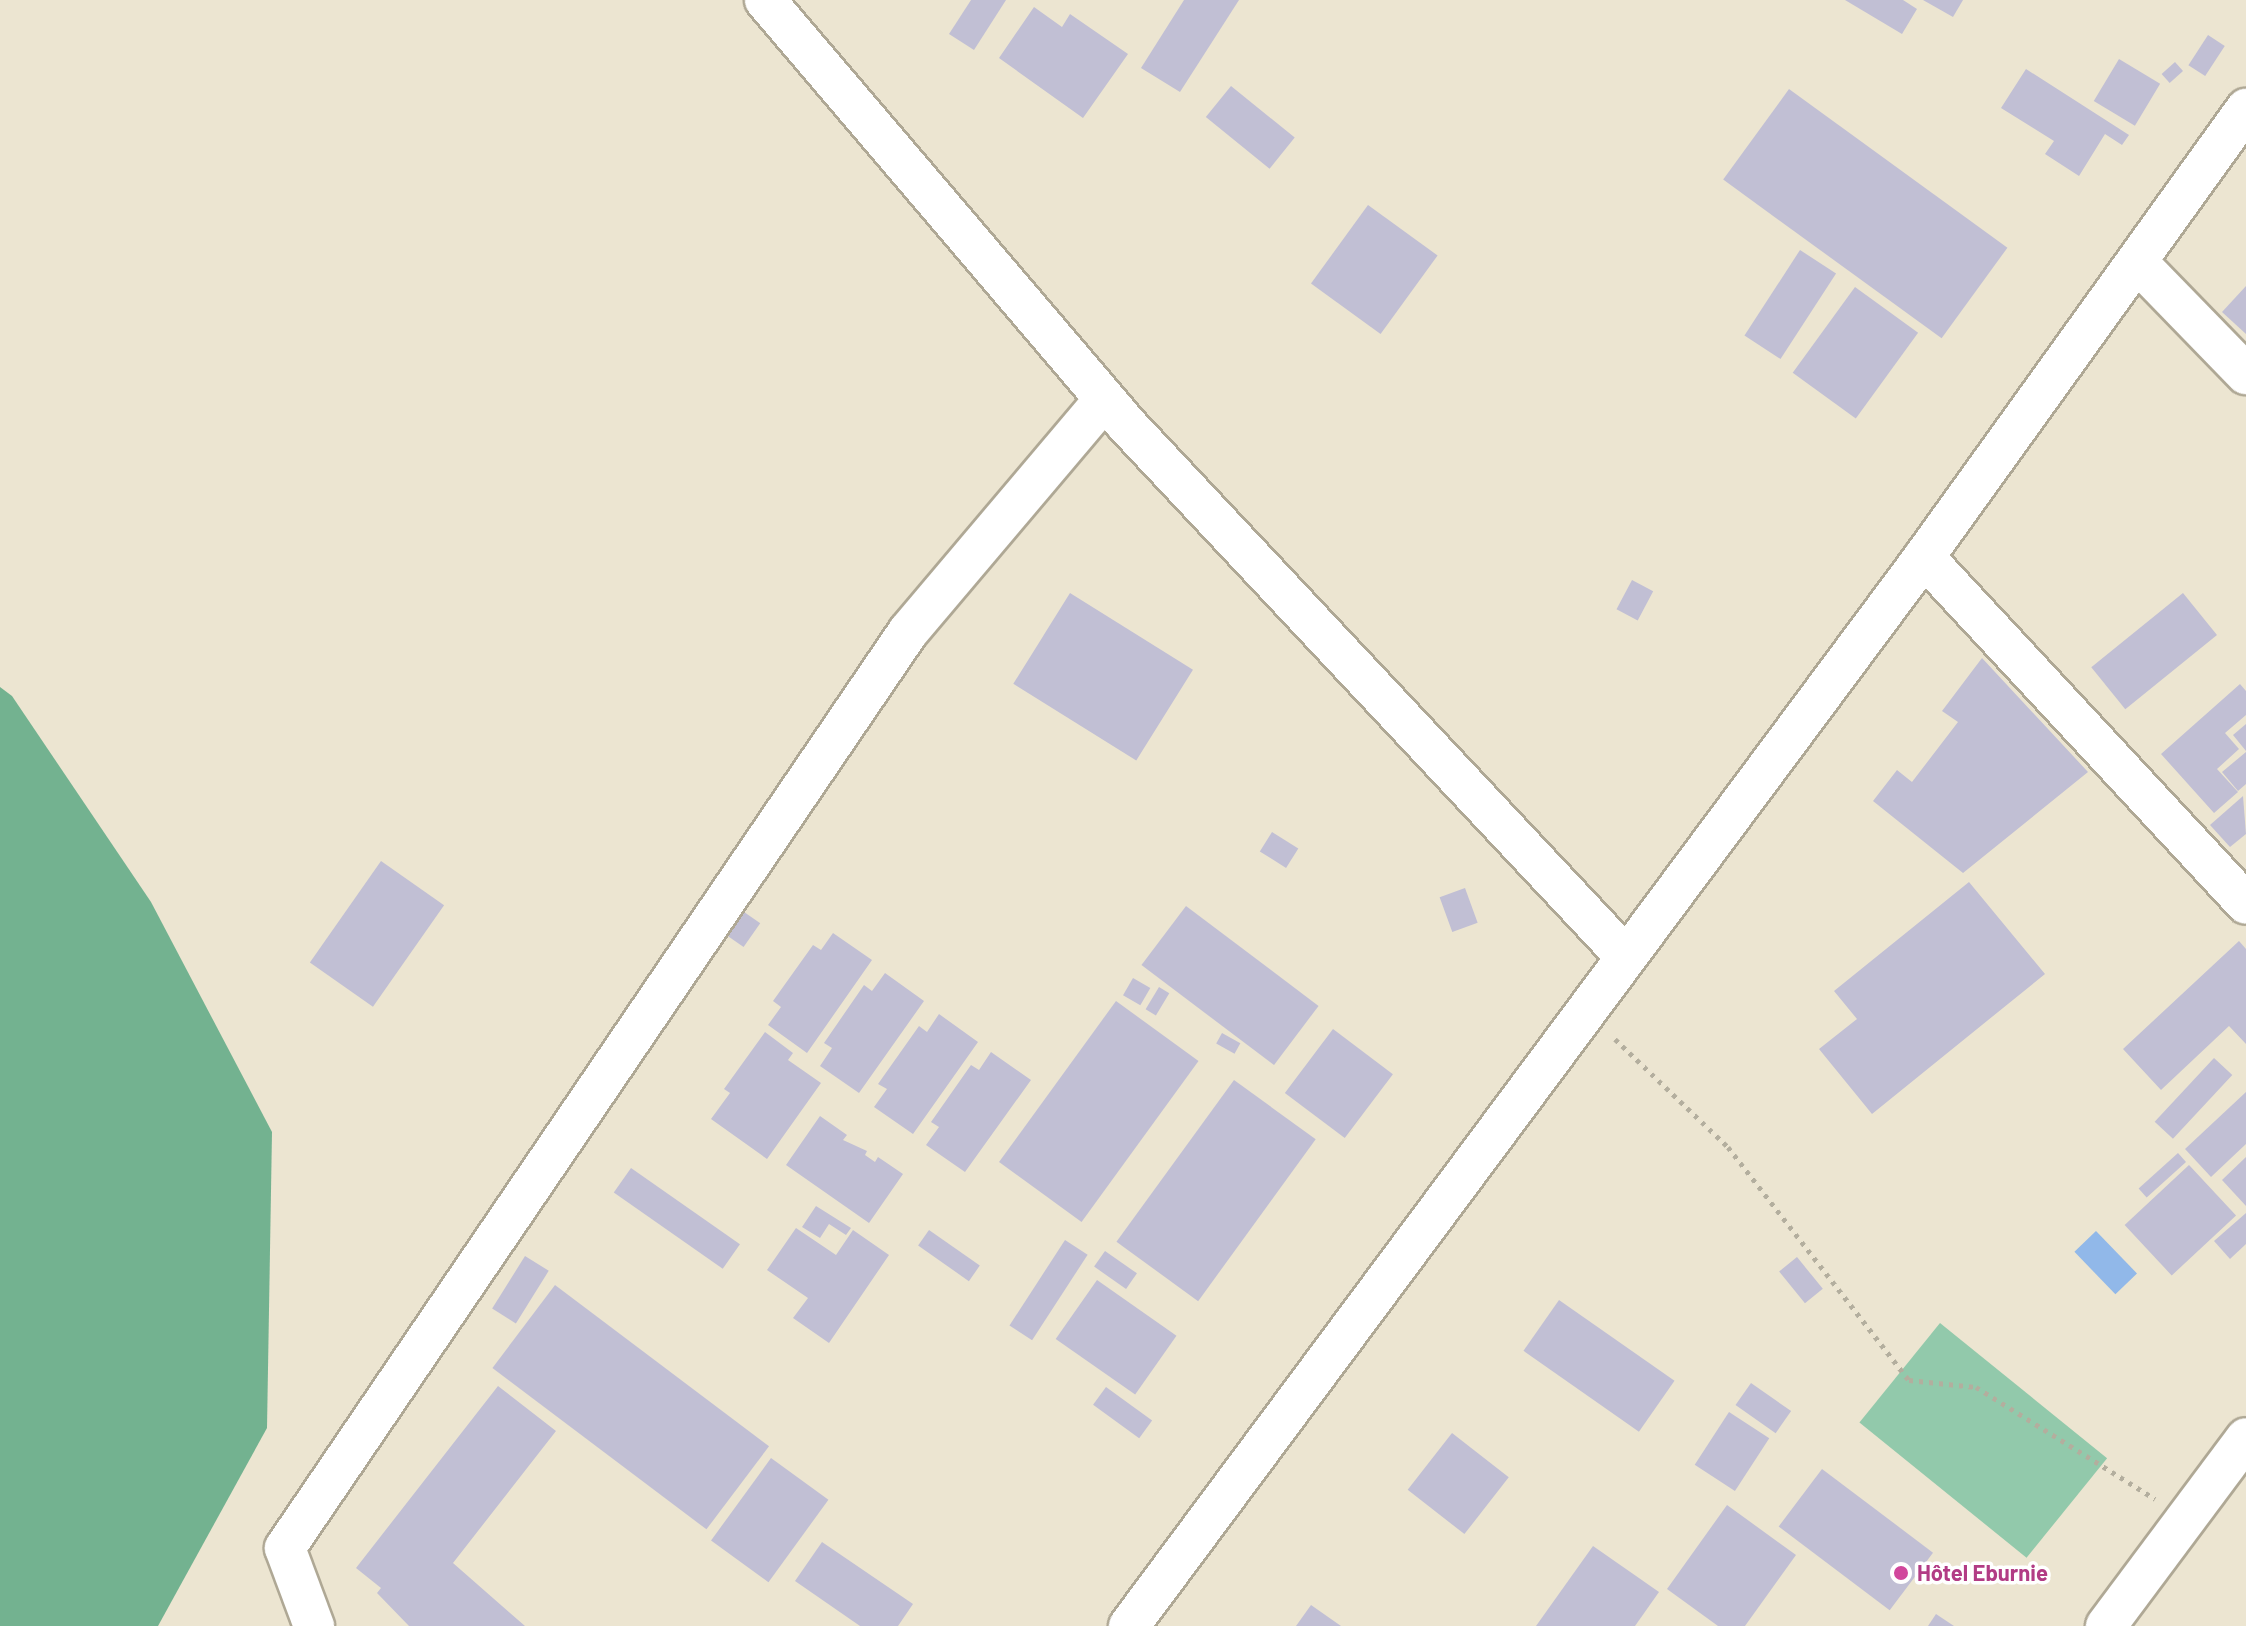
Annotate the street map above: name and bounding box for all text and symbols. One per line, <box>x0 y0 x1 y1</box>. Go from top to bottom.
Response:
place label: Hôtel Eburnie <box>1917 1560 2048 1586</box>
marker: Hôtel Eburnie <box>1892 1564 1910 1582</box>

